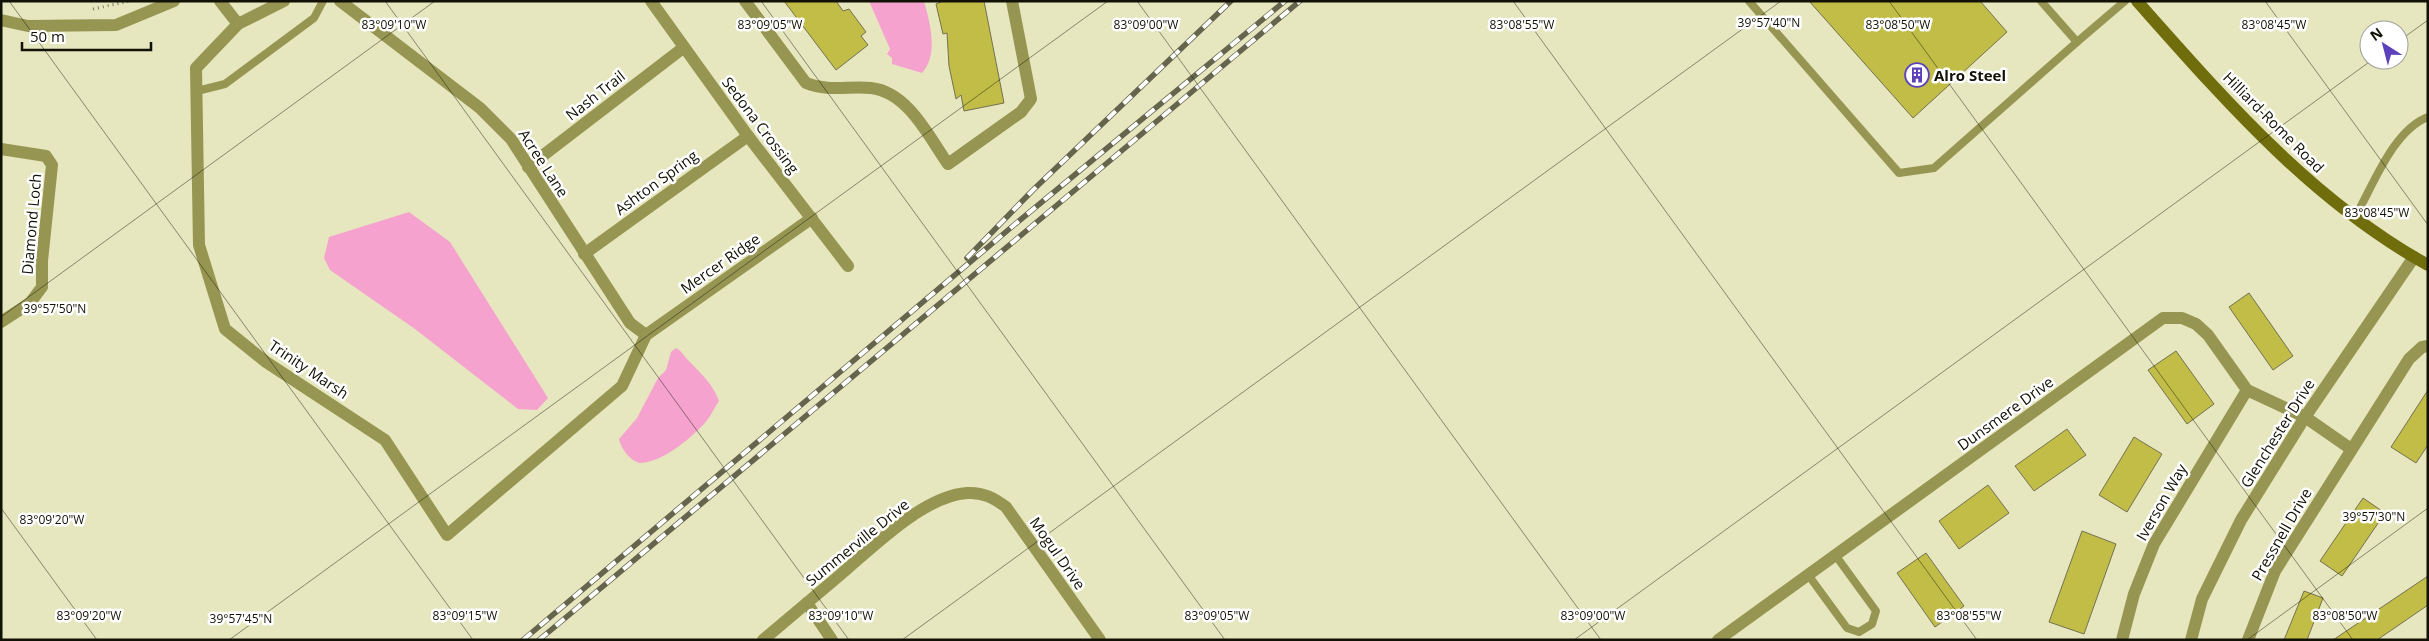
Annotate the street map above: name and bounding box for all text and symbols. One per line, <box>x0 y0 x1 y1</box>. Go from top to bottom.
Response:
text: 39°57'40"N <box>1738 14 1800 31</box>
text: 83°09'10"W <box>362 16 426 33</box>
text: 83°09'05"W <box>738 16 802 33</box>
text: 83°09'00"W <box>1114 16 1178 33</box>
text: 83°08'55"W <box>1490 16 1554 33</box>
text: 83°08'50"W <box>1866 16 1930 33</box>
text: 83°08'45"W <box>2242 16 2306 33</box>
scale bar <box>22 20 151 52</box>
north arrow <box>2359 20 2409 70</box>
text: N <box>2366 23 2386 45</box>
text: 50 m <box>30 26 65 46</box>
building icon: Alro Steel <box>1904 62 1930 88</box>
place label: Alro Steel <box>1934 65 2006 85</box>
street label: Nash Trail <box>561 66 629 124</box>
street label: Hilliard-Rome Road <box>2219 67 2329 177</box>
street label: Sedona Crossing <box>718 73 804 177</box>
street label: Acree Lane <box>515 125 573 201</box>
street label: Ashton Spring <box>610 145 702 219</box>
street label: Diamond Loch <box>17 173 45 275</box>
text: 83°08'45"W <box>2345 204 2409 221</box>
street label: Mercer Ridge <box>676 228 764 298</box>
text: 39°57'50"N <box>24 300 86 317</box>
street label: Trinity Marsh <box>265 335 353 403</box>
street label: Dunsmere Drive <box>1953 371 2057 455</box>
street label: Glenchester Drive <box>2235 375 2319 491</box>
street label: Iverson Way <box>2131 460 2191 544</box>
street label: Pressnell Drive <box>2246 484 2316 584</box>
street label: Summerville Drive <box>801 494 913 590</box>
text: 39°57'30"N <box>2343 508 2405 525</box>
text: 83°09'20"W <box>20 511 84 528</box>
street label: Mogul Drive <box>1026 513 1090 593</box>
text: 83°09'20"W <box>57 607 121 624</box>
text: 83°09'15"W <box>433 607 497 624</box>
text: 83°09'10"W <box>809 607 873 624</box>
text: 83°09'05"W <box>1185 607 1249 624</box>
text: 83°09'00"W <box>1561 607 1625 624</box>
text: 83°08'55"W <box>1937 607 2001 624</box>
text: 83°08'50"W <box>2313 607 2377 624</box>
text: 39°57'45"N <box>210 610 272 627</box>

